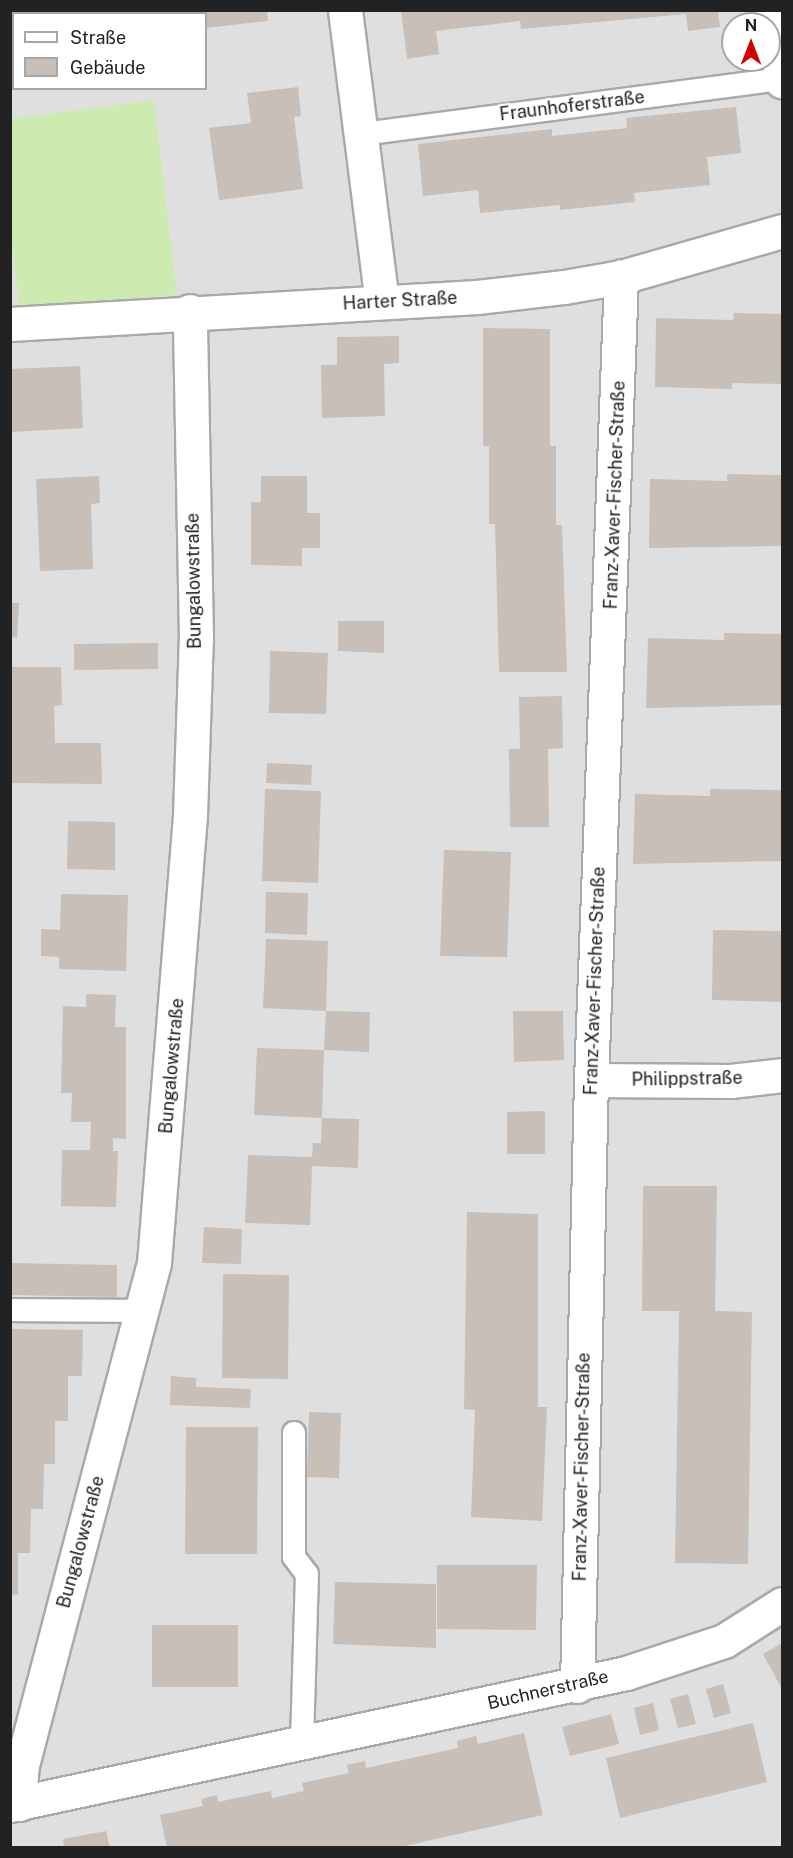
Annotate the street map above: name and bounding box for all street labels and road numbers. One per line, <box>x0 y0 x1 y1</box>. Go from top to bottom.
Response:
street label: Fraunhoferstraße <box>498 86 646 126</box>
street label: Harter Straße <box>342 287 458 315</box>
street label: Franz-Xaver-Fischer-Straße <box>600 380 630 610</box>
street label: Bungalowstraße <box>182 513 206 649</box>
street label: Franz-Xaver-Fischer-Straße <box>580 866 610 1096</box>
street label: Bungalowstraße <box>155 997 189 1135</box>
street label: Philippstraße <box>631 1067 743 1091</box>
street label: Franz-Xaver-Fischer-Straße <box>569 1352 595 1582</box>
street label: Bungalowstraße <box>53 1473 109 1611</box>
street label: Buchnerstraße <box>485 1666 611 1714</box>

